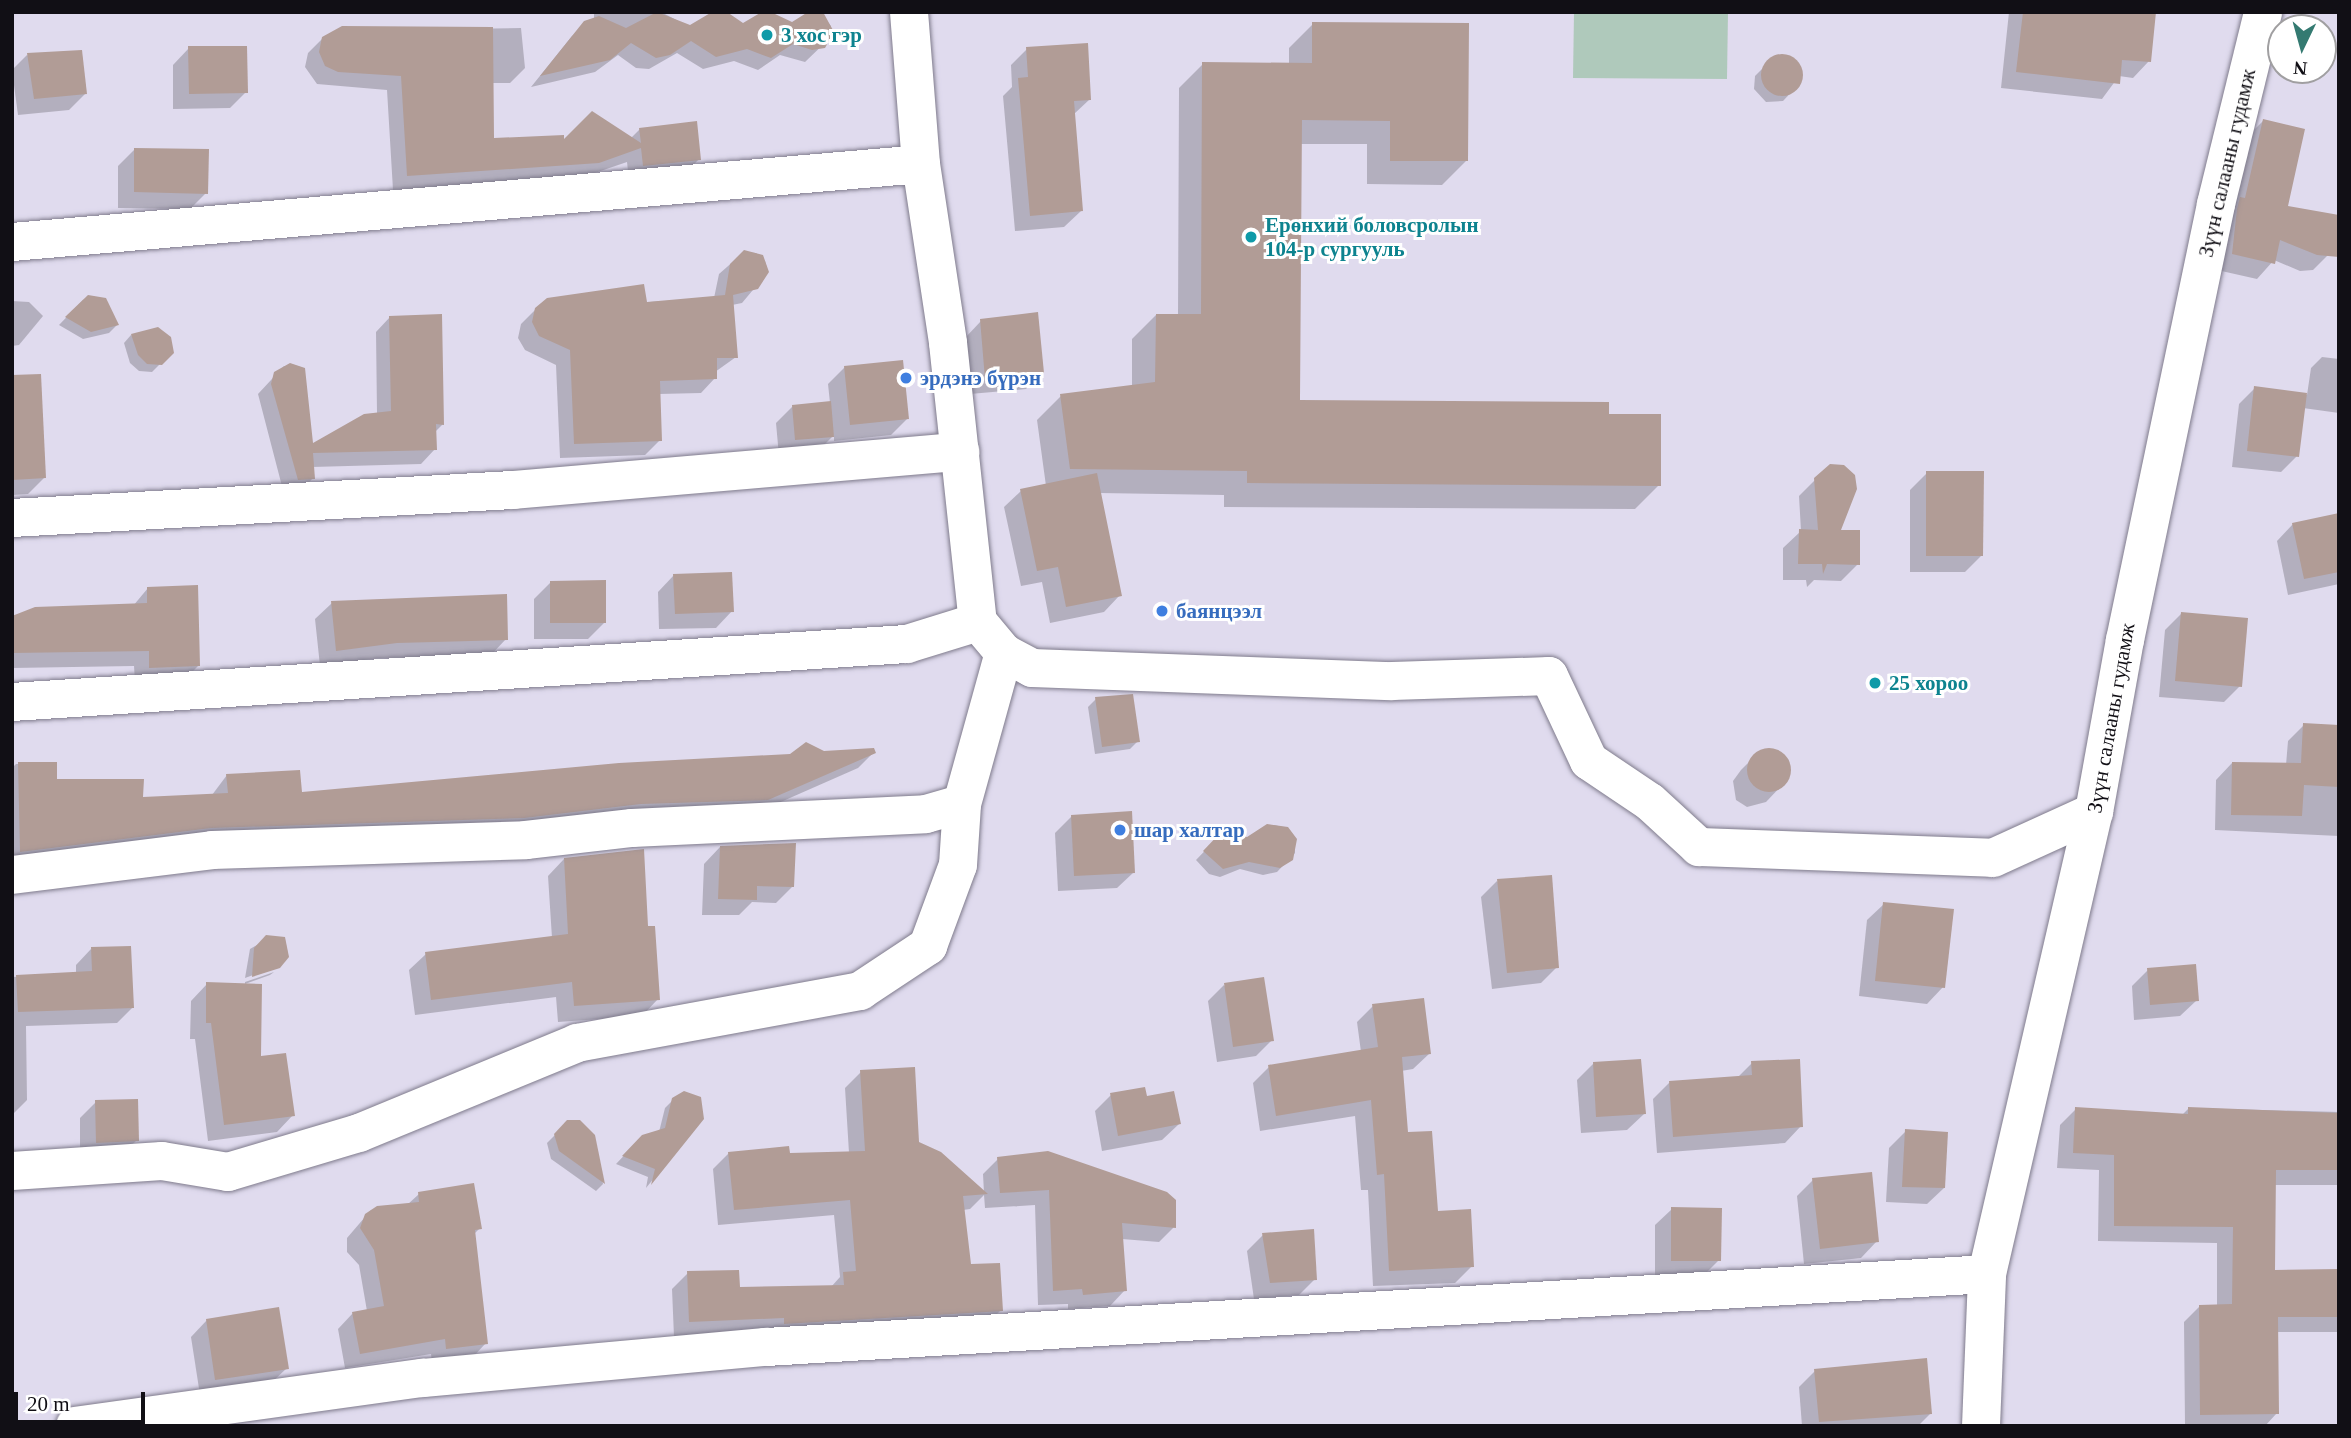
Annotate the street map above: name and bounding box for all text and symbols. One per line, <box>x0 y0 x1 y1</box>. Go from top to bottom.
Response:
north arrow <box>2267 14 2337 84</box>
place label: 3 хос гэр <box>781 22 862 48</box>
marker: 3 хос гэр <box>759 27 775 43</box>
text: N <box>2293 57 2308 79</box>
street label: Зүүн салааны гудамж <box>2193 66 2261 260</box>
place label: Ерөнхий боловсролын 104-р сургууль <box>1265 212 1479 262</box>
marker: Ерөнхий боловсролын 104-р сургууль <box>1243 229 1259 245</box>
place label: эрдэнэ бүрэн <box>920 365 1041 391</box>
marker: эрдэнэ бүрэн <box>898 370 914 386</box>
place label: баянцээл <box>1176 598 1262 624</box>
marker: баянцээл <box>1154 603 1170 619</box>
street label: Зүүн салааны гудамж <box>2082 621 2140 815</box>
place label: 25 хороо <box>1889 670 1968 696</box>
marker: 25 хороо <box>1867 675 1883 691</box>
place label: шар халтар <box>1134 817 1245 843</box>
marker: шар халтар <box>1112 822 1128 838</box>
scale bar <box>18 1378 149 1422</box>
text: 20 m <box>27 1392 70 1416</box>

